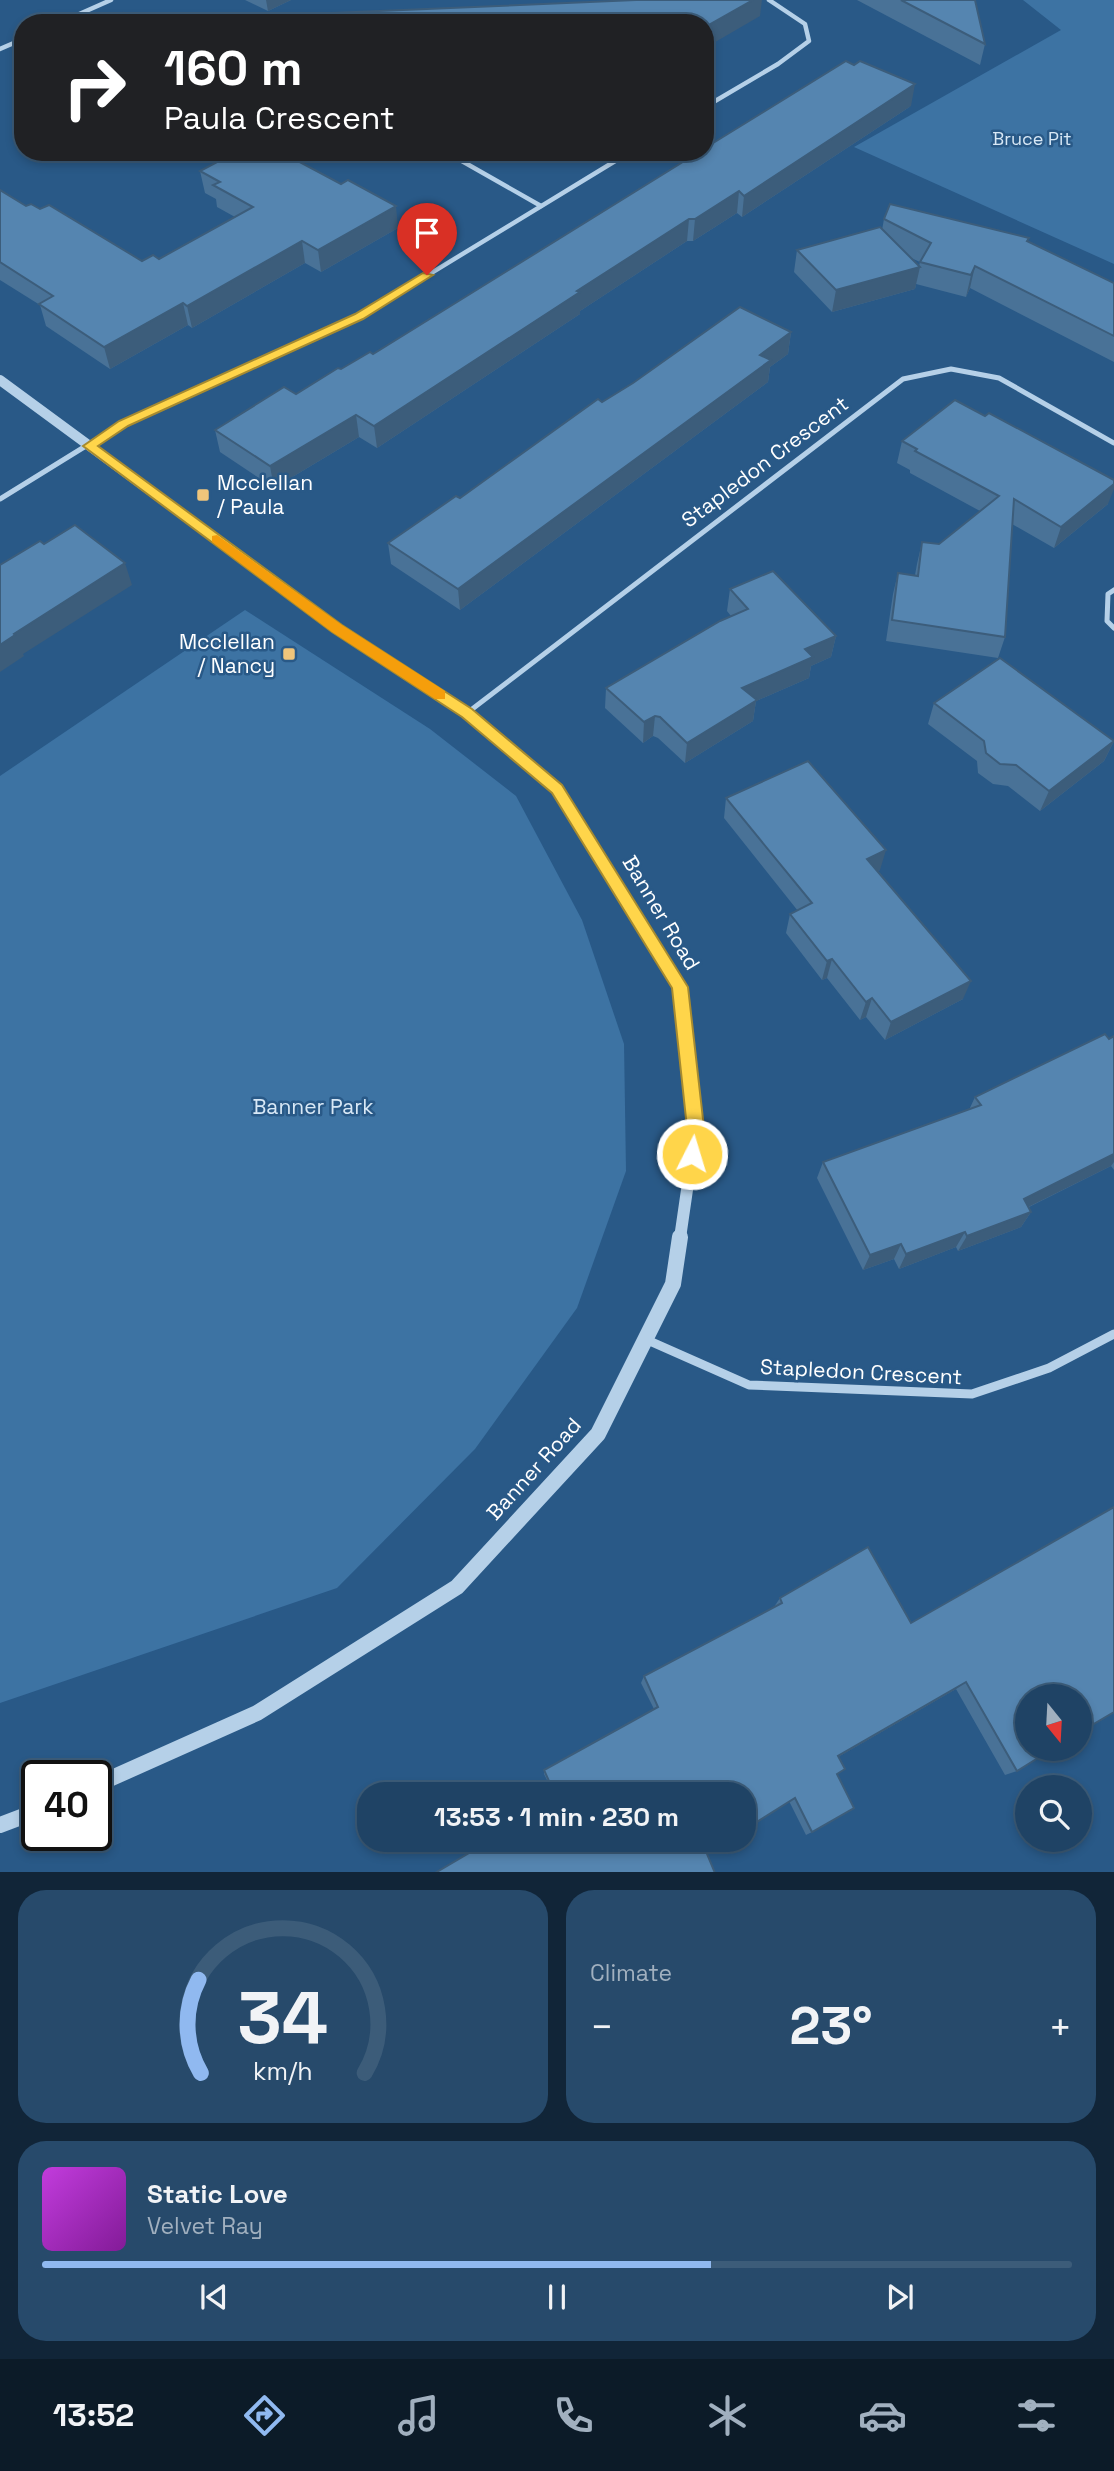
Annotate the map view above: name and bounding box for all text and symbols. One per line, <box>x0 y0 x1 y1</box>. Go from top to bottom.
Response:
text: 160 m <box>164 37 302 99</box>
icon: right <box>49 42 140 133</box>
text: Paula Crescent <box>164 98 395 138</box>
park label: Bruce Pit <box>992 127 1072 150</box>
pin <box>397 203 457 275</box>
icon: arrive <box>408 214 446 252</box>
street label: Stapledon Crescent <box>676 390 854 533</box>
place label: Mcclellan / Paula <box>217 469 313 520</box>
marker: Mcclellan / Paula <box>195 487 211 503</box>
place label: Mcclellan / Nancy <box>179 628 275 679</box>
marker: Mcclellan / Nancy <box>281 646 297 662</box>
street label: Banner Road <box>617 851 706 975</box>
park label: Banner Park <box>252 1093 374 1120</box>
position arrow <box>655 1117 729 1191</box>
street label: Stapledon Crescent <box>759 1353 963 1390</box>
street label: Banner Road <box>480 1412 587 1526</box>
north arrow <box>1015 1684 1092 1760</box>
map controls <box>1015 1684 1092 1852</box>
speed limit sign: 40 <box>21 1760 112 1851</box>
button: search <box>1015 1775 1092 1852</box>
text: 13:53 · 1 min · 230 m <box>434 1800 679 1834</box>
text: Climate <box>590 1958 672 1988</box>
text: 34 <box>238 1971 328 2064</box>
text: 23° <box>790 1993 873 2059</box>
text: − <box>590 2003 614 2051</box>
text: + <box>1048 2003 1072 2051</box>
text: km/h <box>253 2054 313 2086</box>
text: Static Love <box>147 2177 288 2211</box>
text: Velvet Ray <box>147 2211 263 2241</box>
icon: previous <box>195 2278 233 2316</box>
icon: pause <box>538 2278 576 2316</box>
icon: next <box>881 2278 919 2316</box>
icon: directions <box>240 2391 289 2440</box>
icon: music <box>394 2391 443 2440</box>
icon: phone <box>549 2391 598 2440</box>
icon: climate <box>703 2391 752 2440</box>
icon: car <box>858 2391 907 2440</box>
icon: filters <box>1012 2391 1061 2440</box>
text: 13:52 <box>53 2395 134 2435</box>

